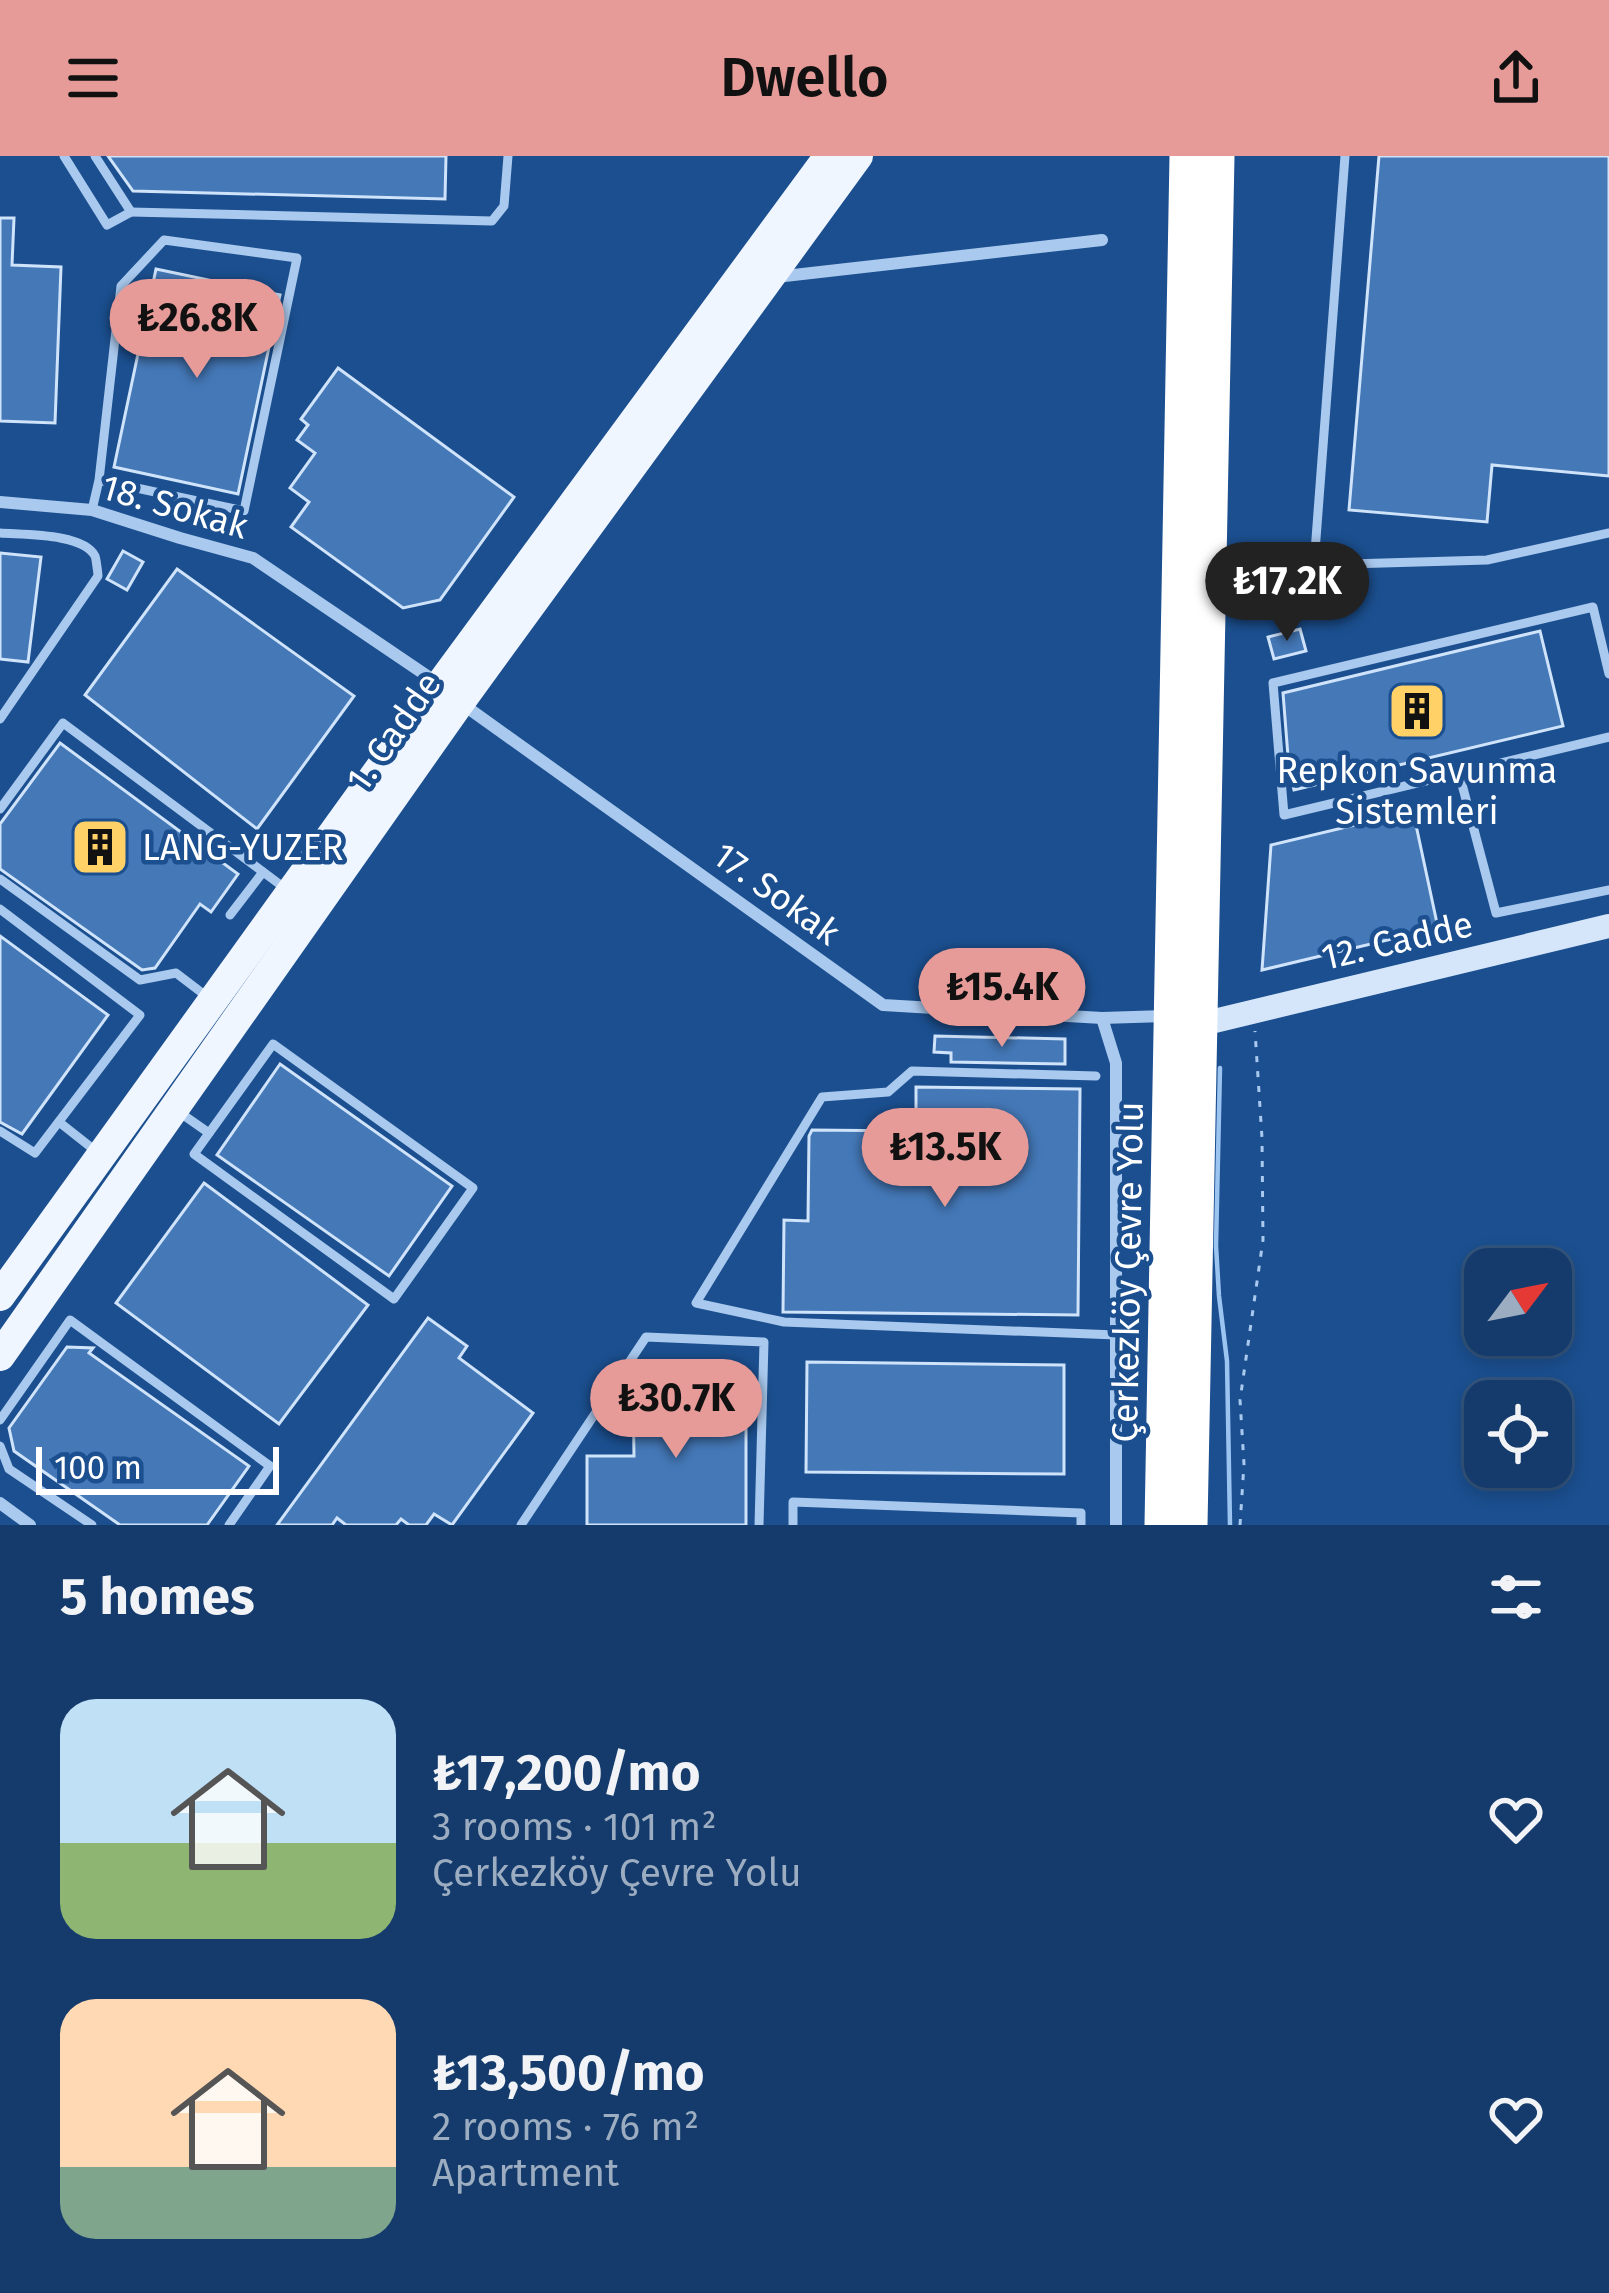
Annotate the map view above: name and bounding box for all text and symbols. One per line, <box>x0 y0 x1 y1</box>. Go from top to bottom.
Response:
icon: menu <box>60 45 126 111</box>
icon: share <box>1483 45 1549 111</box>
text: Dwello <box>720 46 889 110</box>
pin: ₺26.8K <box>99 279 295 381</box>
text: ₺26.8K <box>137 295 257 341</box>
street label: 18. Sokak <box>96 465 254 549</box>
pin: ₺17.2K <box>1189 542 1385 644</box>
text: ₺17.2K <box>1232 558 1342 604</box>
street label: 1. Cadde <box>337 663 451 800</box>
building icon: Repkon Savunma Sistemleri <box>1386 680 1448 742</box>
place label: Repkon Savunma Sistemleri <box>1277 749 1557 834</box>
building icon: LANG-YUZER <box>69 816 131 878</box>
place label: LANG-YUZER <box>142 826 344 870</box>
street label: 17. Sokak <box>704 833 849 955</box>
street label: 12. Cadde <box>1317 902 1477 980</box>
pin: ₺15.4K <box>904 948 1100 1050</box>
text: ₺15.4K <box>945 964 1059 1010</box>
street label: Çerkezköy Çevre Yolu <box>1103 1101 1153 1443</box>
pin: ₺13.5K <box>847 1108 1043 1210</box>
text: ₺13.5K <box>889 1124 1001 1170</box>
north arrow <box>1464 1248 1572 1356</box>
map controls <box>1464 1248 1572 1488</box>
pin: ₺30.7K <box>578 1359 774 1461</box>
text: ₺30.7K <box>617 1375 735 1421</box>
button: locate <box>1464 1380 1572 1488</box>
scale bar <box>36 1441 279 1494</box>
text: 100 m <box>54 1448 142 1488</box>
icon: filters <box>1483 1564 1549 1630</box>
text: 5 homes <box>60 1566 255 1628</box>
text: ₺17,200/mo <box>432 1742 700 1804</box>
icon: home <box>156 1747 300 1891</box>
icon: heart <box>1483 1786 1549 1852</box>
text: 3 rooms · 101 m² <box>432 1804 717 1850</box>
text: Çerkezköy Çevre Yolu <box>432 1850 802 1896</box>
text: ₺13,500/mo <box>432 2042 705 2104</box>
icon: home <box>156 2047 300 2191</box>
icon: heart <box>1483 2086 1549 2152</box>
text: 2 rooms · 76 m² <box>432 2104 699 2150</box>
text: Apartment <box>432 2150 619 2196</box>

